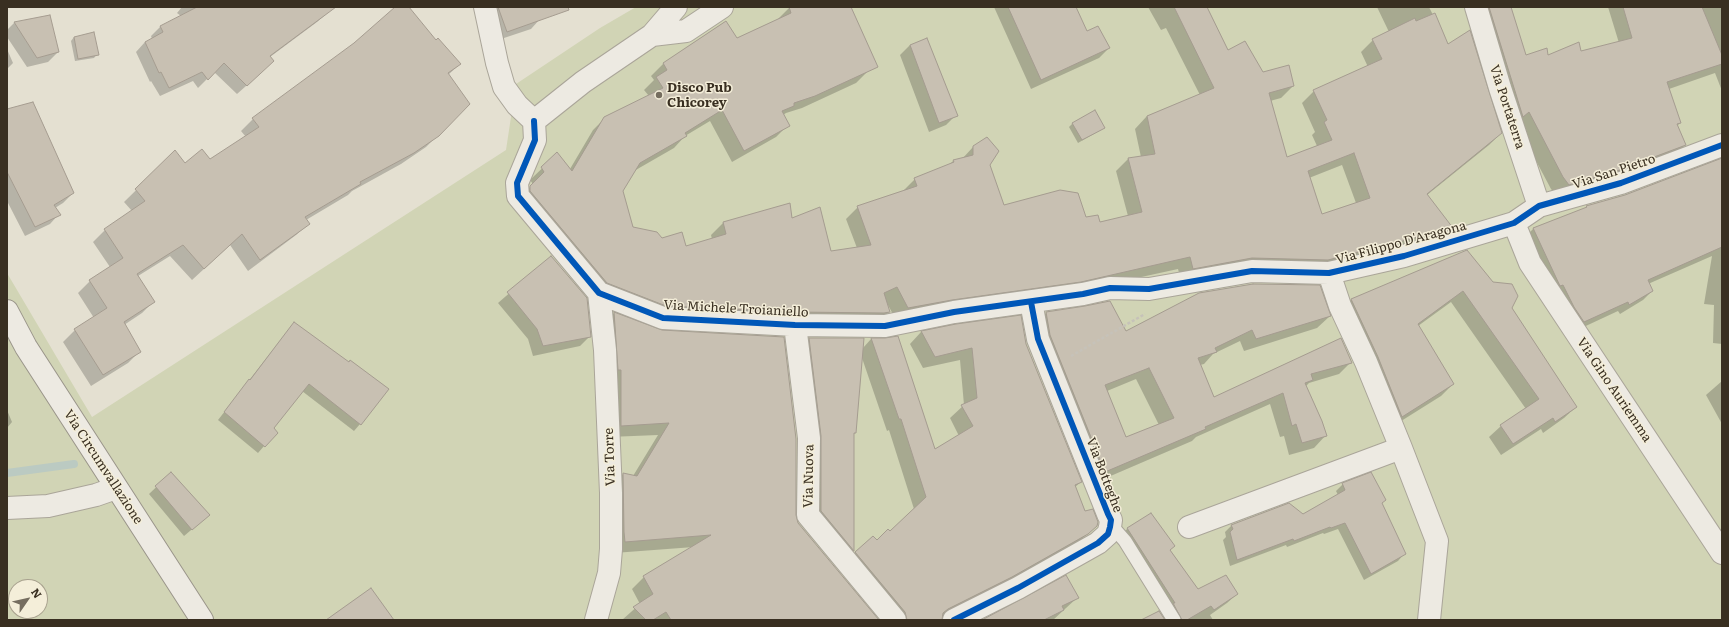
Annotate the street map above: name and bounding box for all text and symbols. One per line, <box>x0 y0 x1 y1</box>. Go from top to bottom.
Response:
street label: Via Portaterra <box>1486 63 1528 151</box>
place label: Disco Pub Chicorey <box>667 80 732 111</box>
marker: Disco Pub Chicorey <box>654 90 664 100</box>
street label: Via San Pietro <box>1571 151 1657 193</box>
street label: Via Filippo D'Aragona <box>1334 218 1468 268</box>
street label: Via Michele Troianiello <box>663 297 809 321</box>
street label: Via Gino Auriemma <box>1573 335 1655 445</box>
street label: Via Circumvallazione <box>60 407 146 527</box>
street label: Via Torre <box>601 428 619 486</box>
street label: Via Botteghe <box>1083 435 1125 515</box>
street label: Via Nuova <box>801 444 817 508</box>
north arrow <box>8 579 48 619</box>
text: N <box>28 585 46 601</box>

